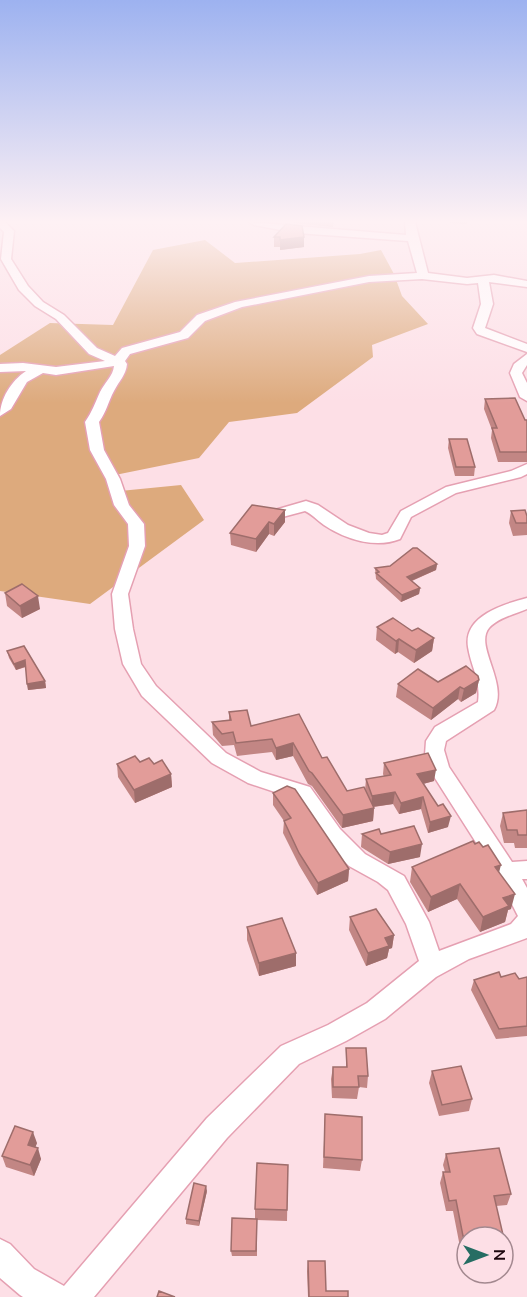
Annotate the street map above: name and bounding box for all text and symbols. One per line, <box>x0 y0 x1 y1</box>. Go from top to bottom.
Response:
north arrow <box>455 1225 515 1285</box>
text: N <box>488 1249 510 1261</box>

